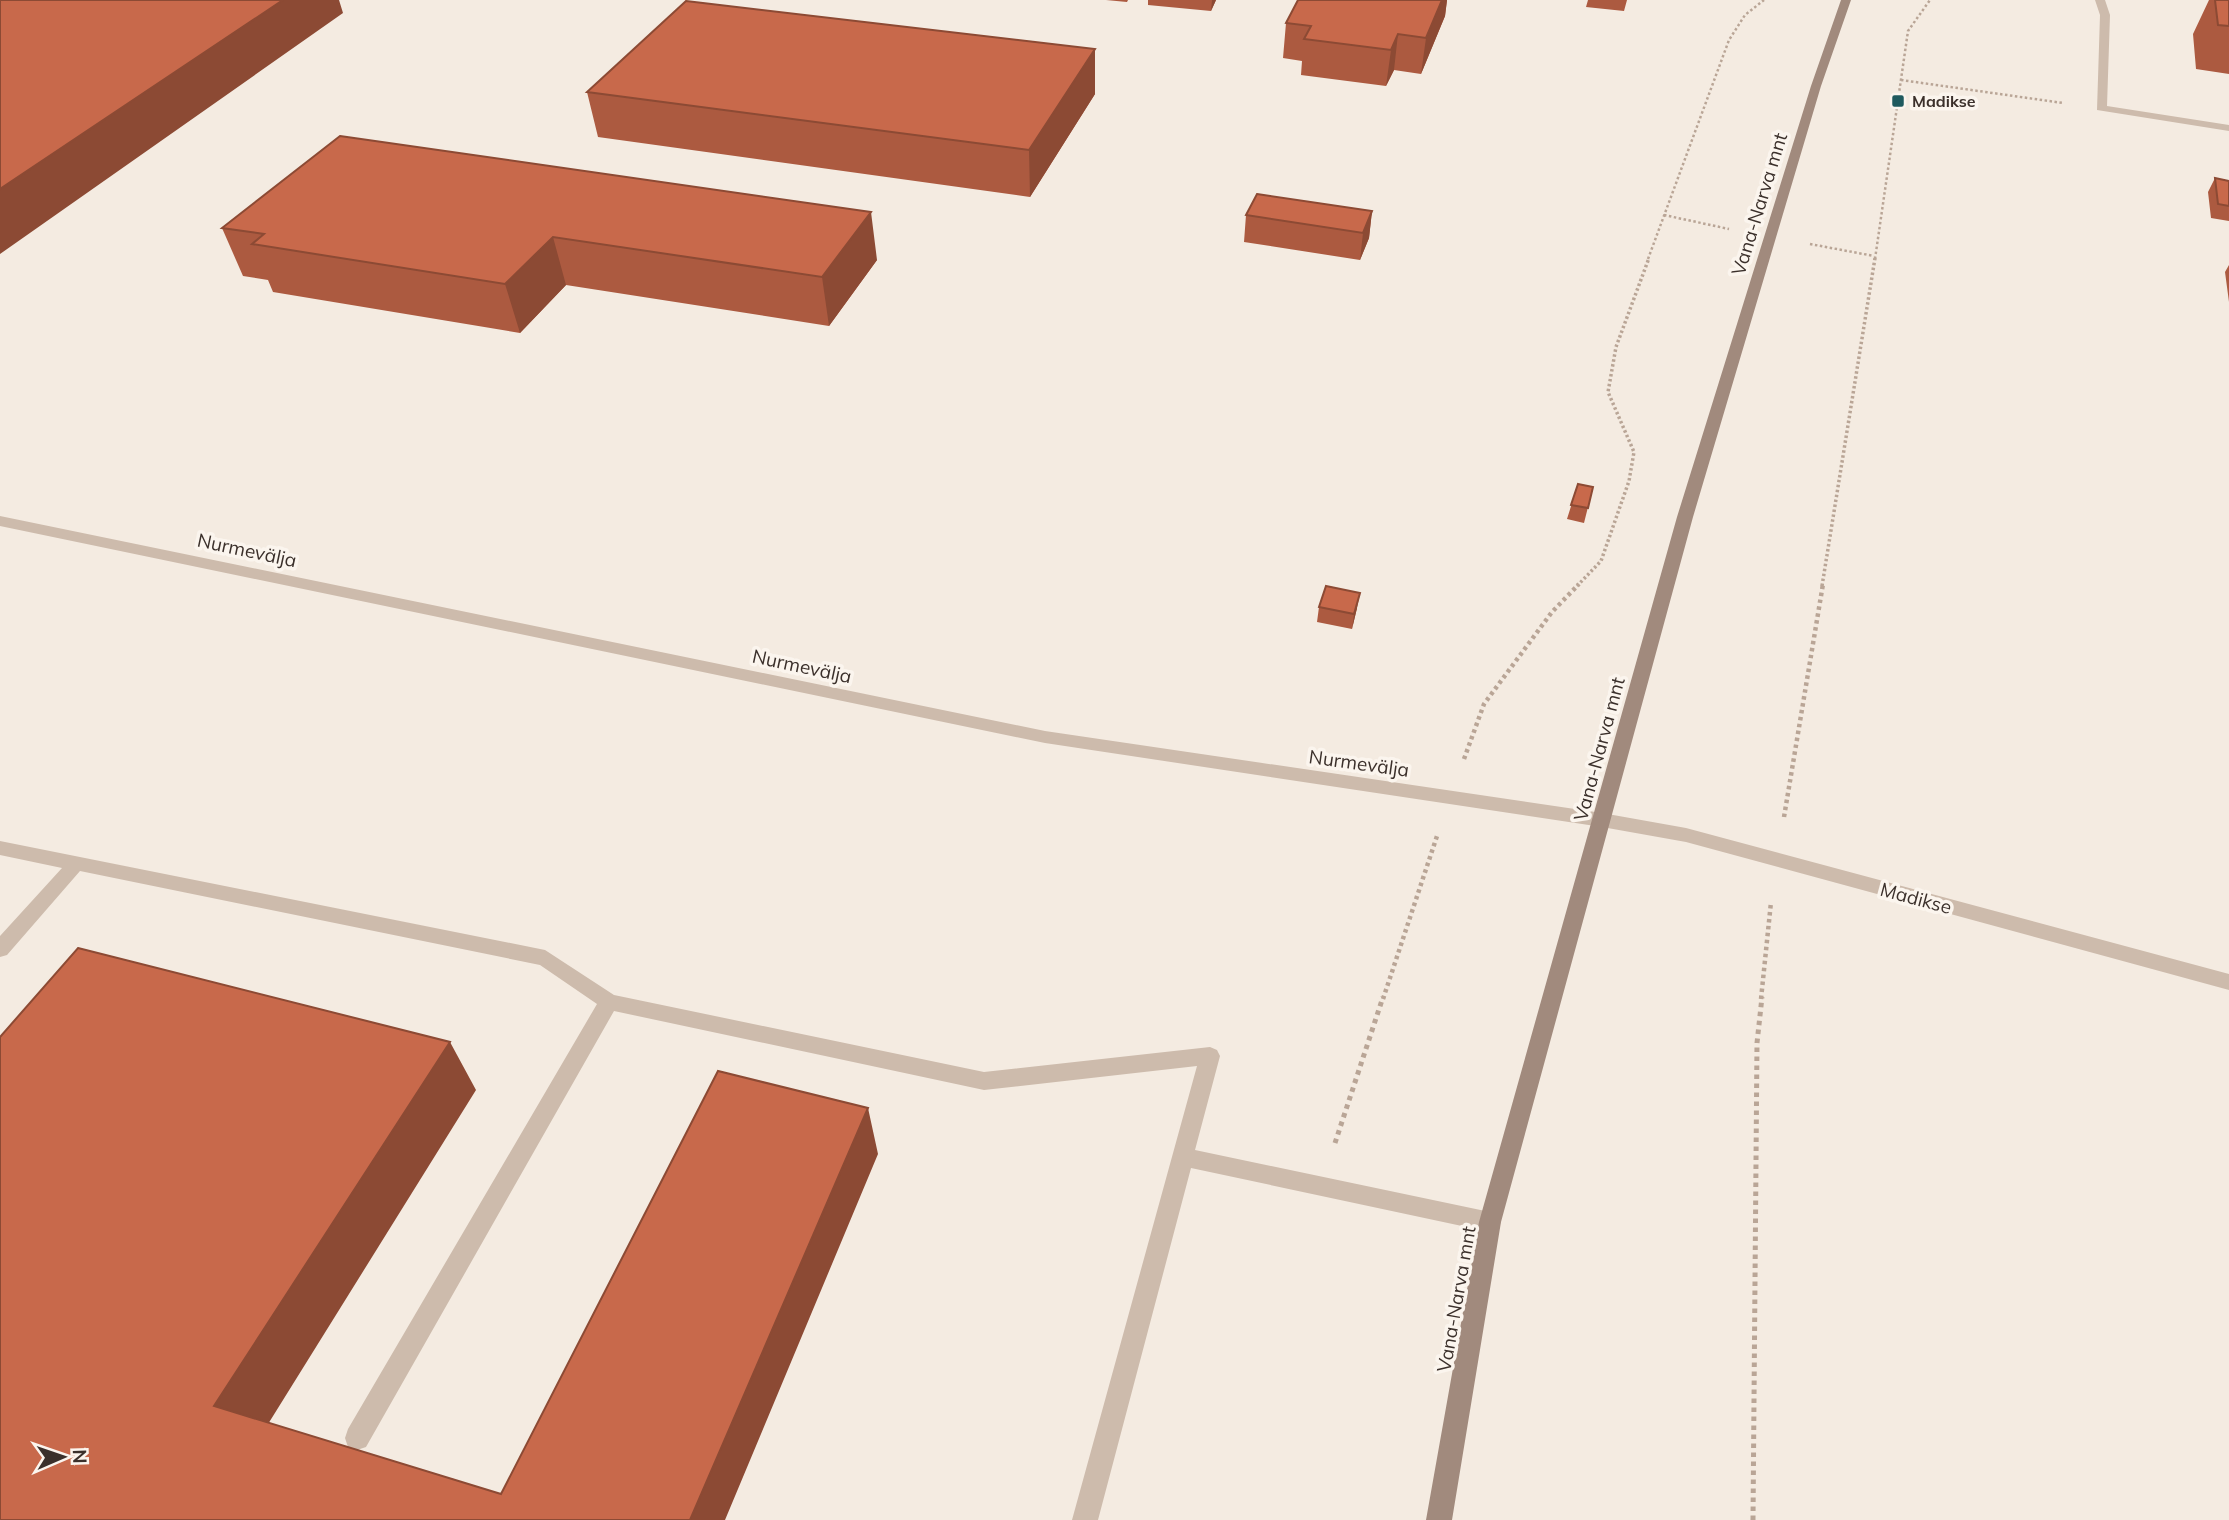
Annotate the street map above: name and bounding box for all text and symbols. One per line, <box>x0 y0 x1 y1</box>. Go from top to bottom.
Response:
place label: Madikse <box>1912 91 1976 111</box>
marker: Madikse <box>1890 93 1906 109</box>
street label: Vana-Narva mnt <box>1726 129 1792 278</box>
street label: Nurmevälja <box>195 528 299 572</box>
street label: Nurmevälja <box>750 644 854 688</box>
street label: Vana-Narva mnt <box>1568 674 1630 824</box>
street label: Nurmevälja <box>1307 744 1411 782</box>
street label: Madikse <box>1878 877 1954 919</box>
street label: Vana-Narva mnt <box>1431 1224 1481 1374</box>
north arrow <box>28 1422 98 1492</box>
text: N <box>68 1449 92 1464</box>

